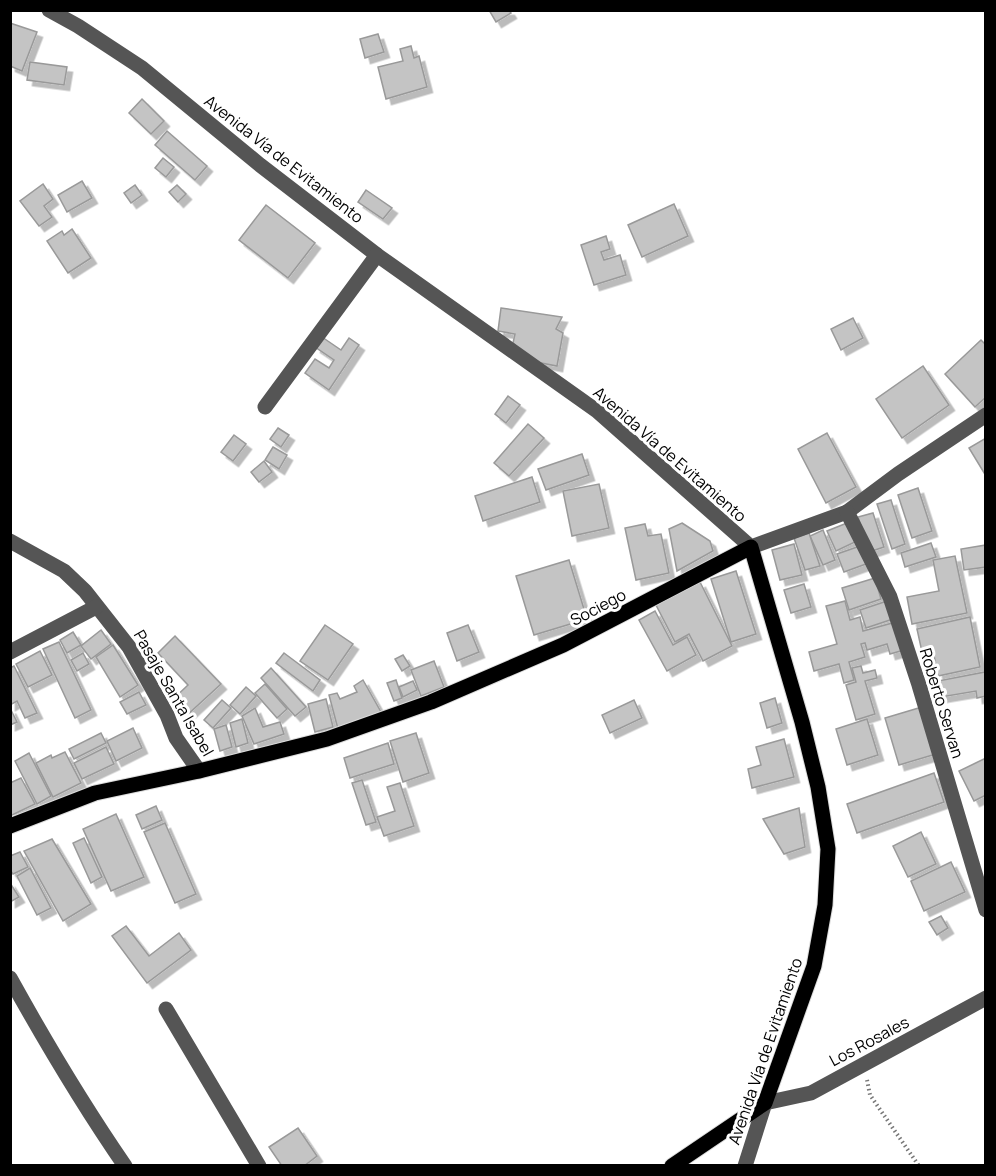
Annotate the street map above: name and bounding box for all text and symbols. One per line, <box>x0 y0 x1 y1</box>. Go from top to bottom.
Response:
street label: Avenida Vía de Evitamiento <box>200 90 368 228</box>
street label: Avenida Vía de Evitamiento <box>589 381 751 527</box>
street label: Sociego <box>566 583 630 631</box>
street label: Pasaje Santa Isabel <box>129 626 219 760</box>
street label: Roberto Servan <box>915 645 969 761</box>
street label: Avenida Vía de Evitamiento <box>723 955 807 1147</box>
street label: Los Rosales <box>825 1011 913 1071</box>

